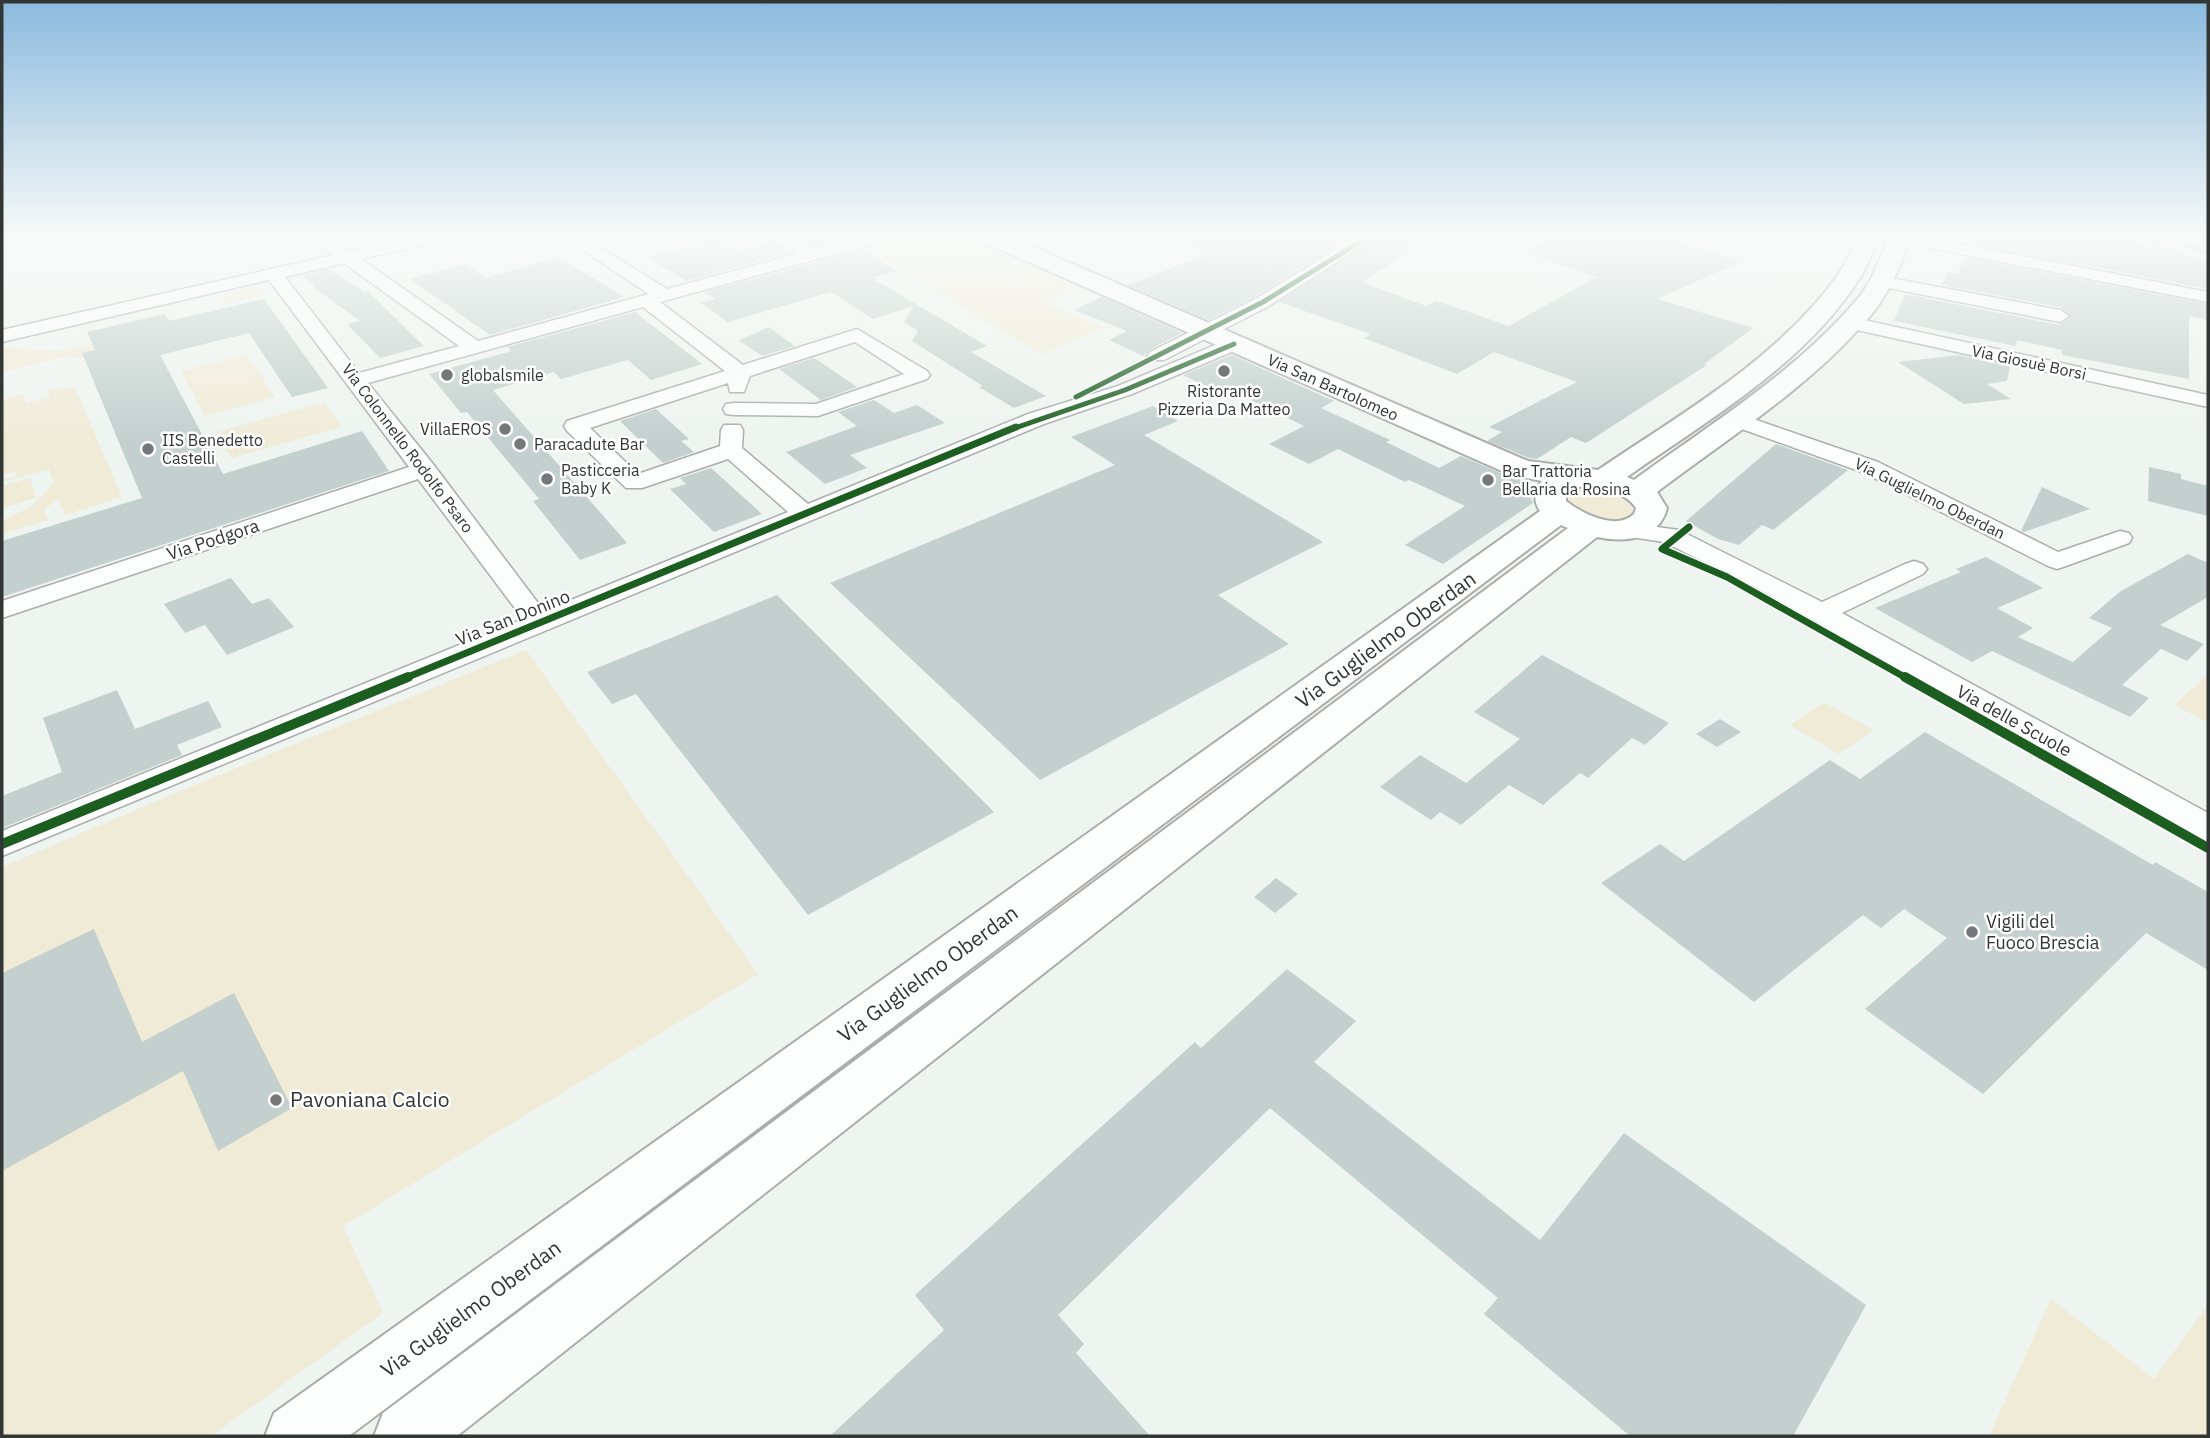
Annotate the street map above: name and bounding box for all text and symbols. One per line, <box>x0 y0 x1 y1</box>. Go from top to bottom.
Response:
street label: Via Giosuè Borsi <box>1970 340 2088 384</box>
street label: Via San Bartolomeo <box>1264 349 1402 425</box>
street label: Via Colonnello Rodolfo Psaro <box>338 359 478 537</box>
marker: Ristorante Pizzeria Da Matteo <box>1216 363 1232 379</box>
place label: globalsmile <box>461 365 544 385</box>
marker: globalsmile <box>439 367 455 383</box>
place label: Ristorante Pizzeria Da Matteo <box>1158 381 1290 419</box>
place label: VillaEROS <box>420 419 491 439</box>
marker: VillaEROS <box>497 421 513 437</box>
place label: IIS Benedetto Castelli <box>162 430 263 468</box>
place label: Paracadute Bar <box>534 434 644 454</box>
marker: Paracadute Bar <box>512 436 528 452</box>
marker: IIS Benedetto Castelli <box>140 441 156 457</box>
street label: Via Guglielmo Oberdan <box>1851 453 2009 543</box>
place label: Pasticceria Baby K <box>561 460 640 498</box>
place label: Bar Trattoria Bellaria da Rosina <box>1502 461 1631 499</box>
marker: Pasticceria Baby K <box>539 471 555 487</box>
marker: Bar Trattoria Bellaria da Rosina <box>1480 472 1496 488</box>
street label: Via Podgora <box>164 514 262 565</box>
street label: Via Guglielmo Oberdan <box>1290 564 1481 714</box>
street label: Via San Donino <box>452 584 573 651</box>
street label: Via delle Scuole <box>1953 679 2076 762</box>
street label: Via Guglielmo Oberdan <box>832 898 1023 1048</box>
place label: Vigili del Fuoco Brescia <box>1986 910 2100 954</box>
marker: Vigili del Fuoco Brescia <box>1964 924 1980 940</box>
place label: Pavoniana Calcio <box>290 1085 450 1113</box>
marker: Pavoniana Calcio <box>268 1092 284 1108</box>
street label: Via Guglielmo Oberdan <box>375 1233 566 1383</box>

